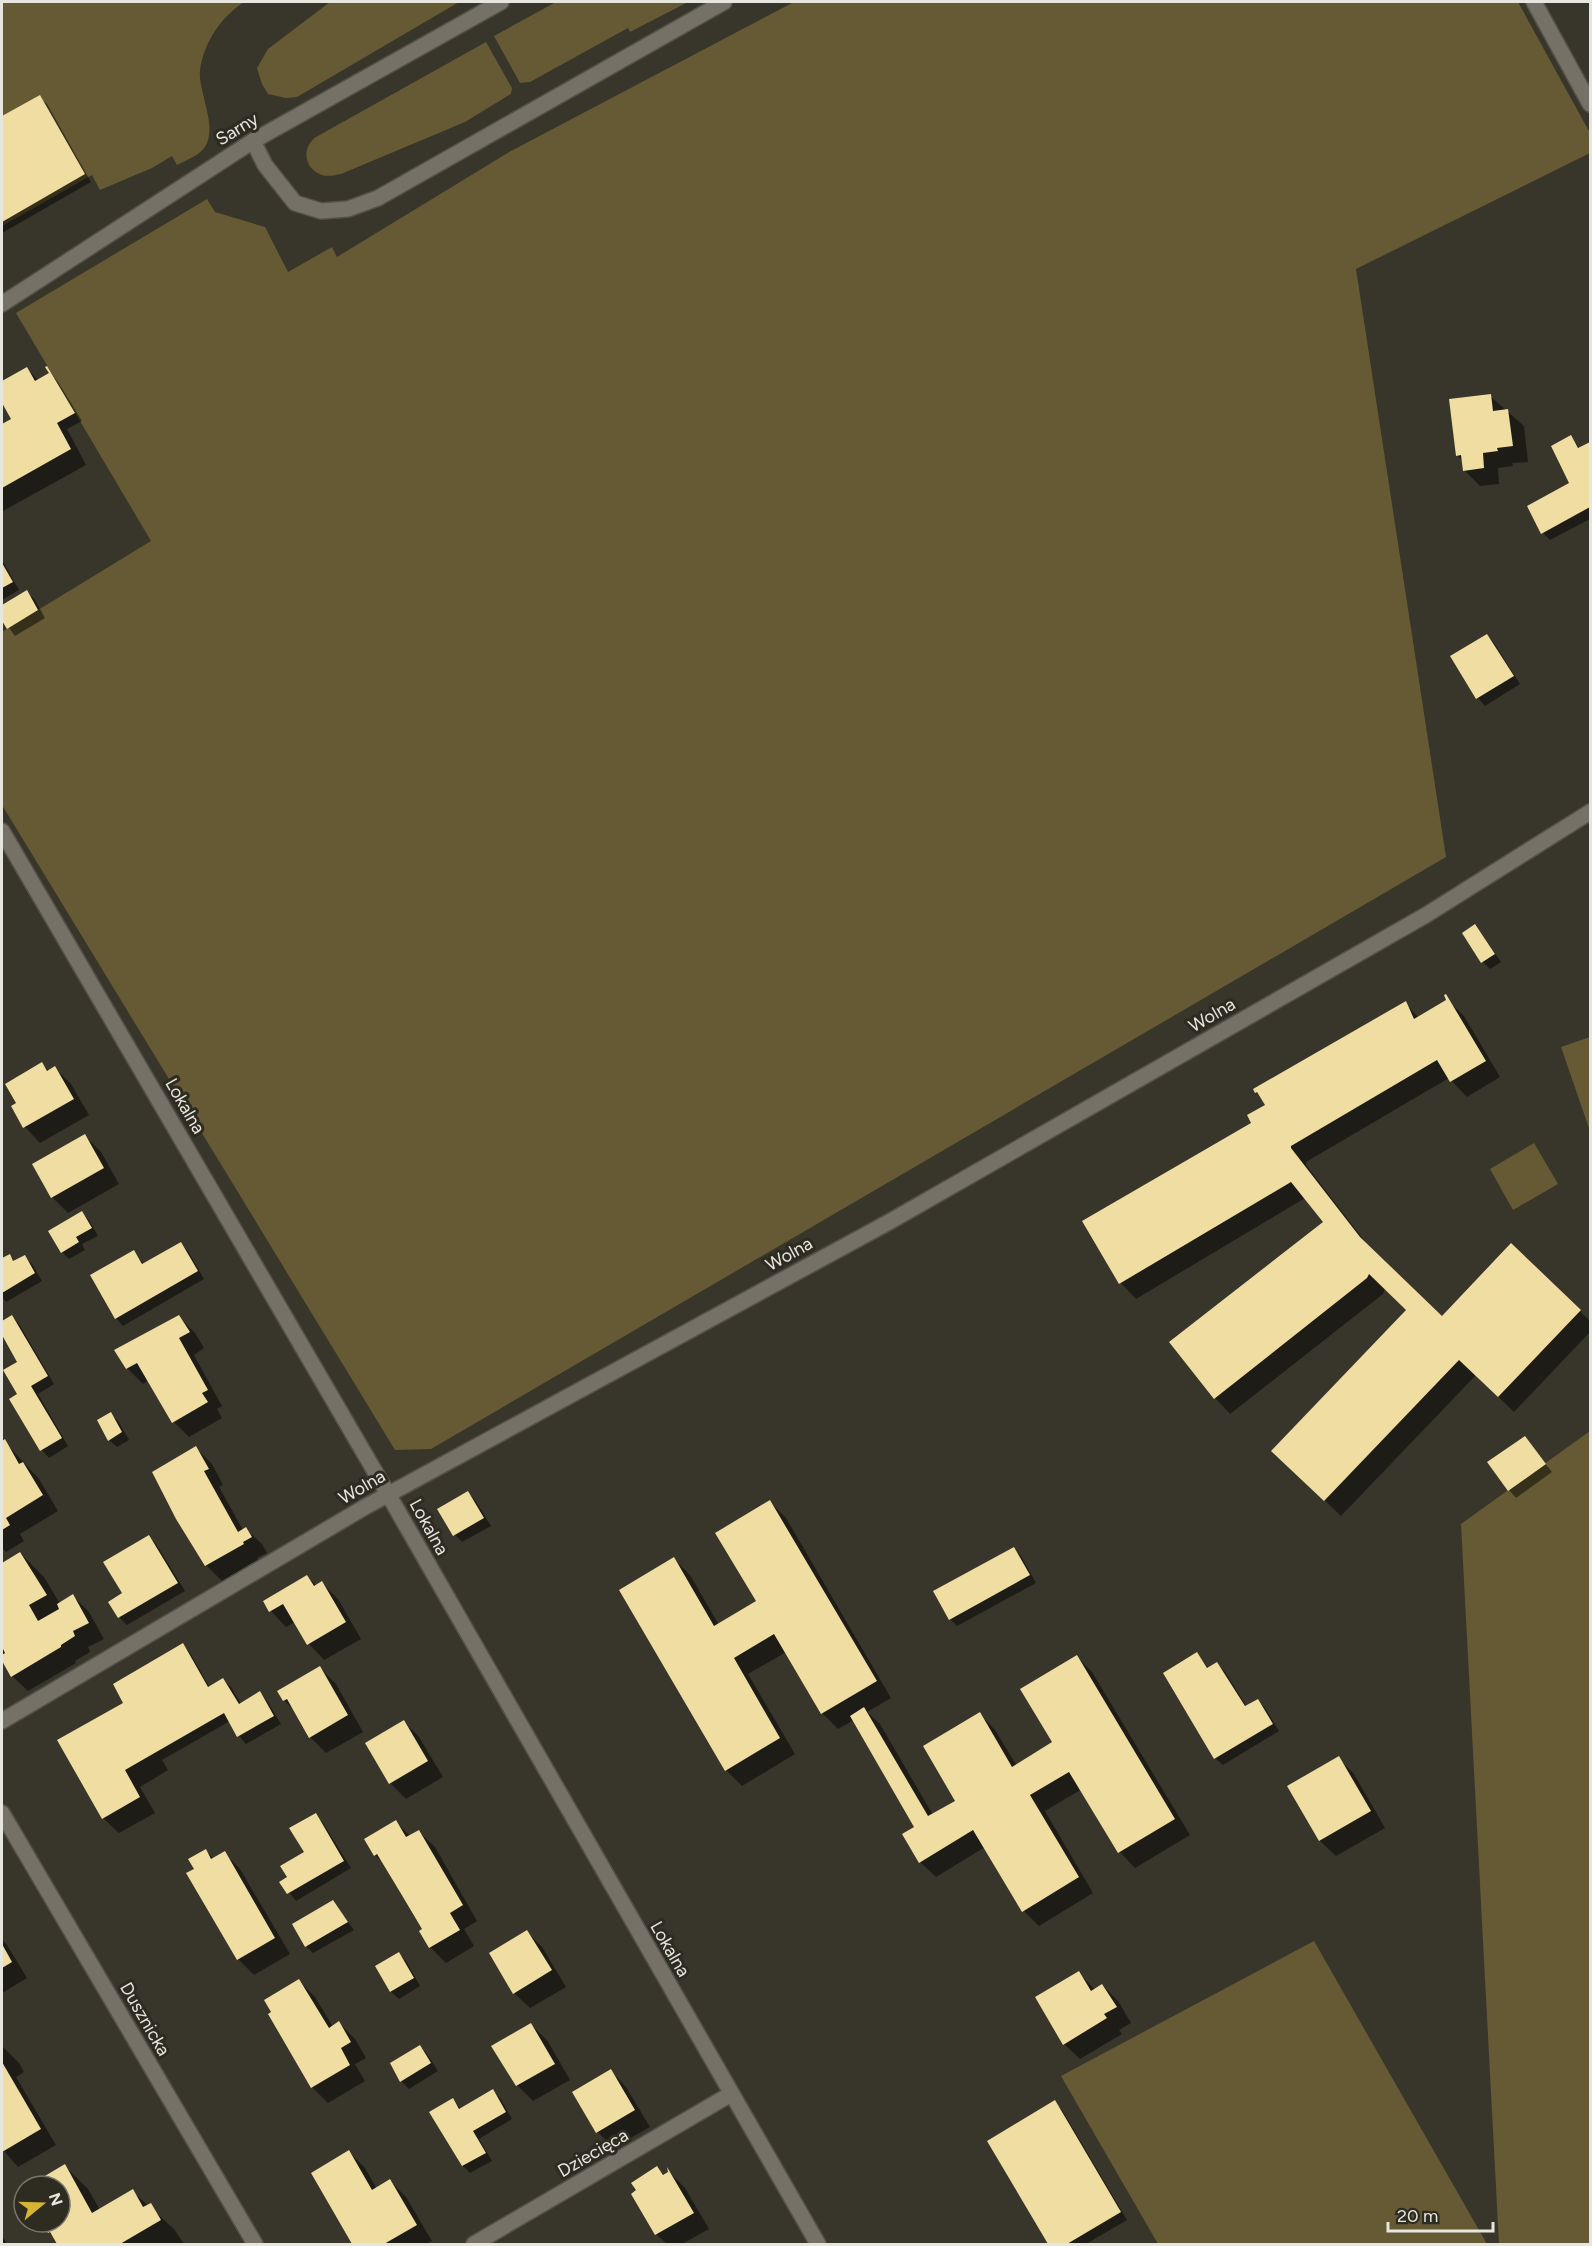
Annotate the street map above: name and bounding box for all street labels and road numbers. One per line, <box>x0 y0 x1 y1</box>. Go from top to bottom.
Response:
street label: Sarny <box>212 108 263 150</box>
street label: Wolna <box>1185 993 1239 1037</box>
street label: Lokalna <box>160 1074 210 1138</box>
street label: Wolna <box>762 1232 816 1276</box>
street label: Wolna <box>335 1465 389 1509</box>
street label: Lokalna <box>405 1495 453 1559</box>
street label: Lokalna <box>645 1917 695 1981</box>
street label: Dusznicka <box>115 1978 175 2060</box>
street label: Dziecięca <box>554 2124 632 2182</box>

